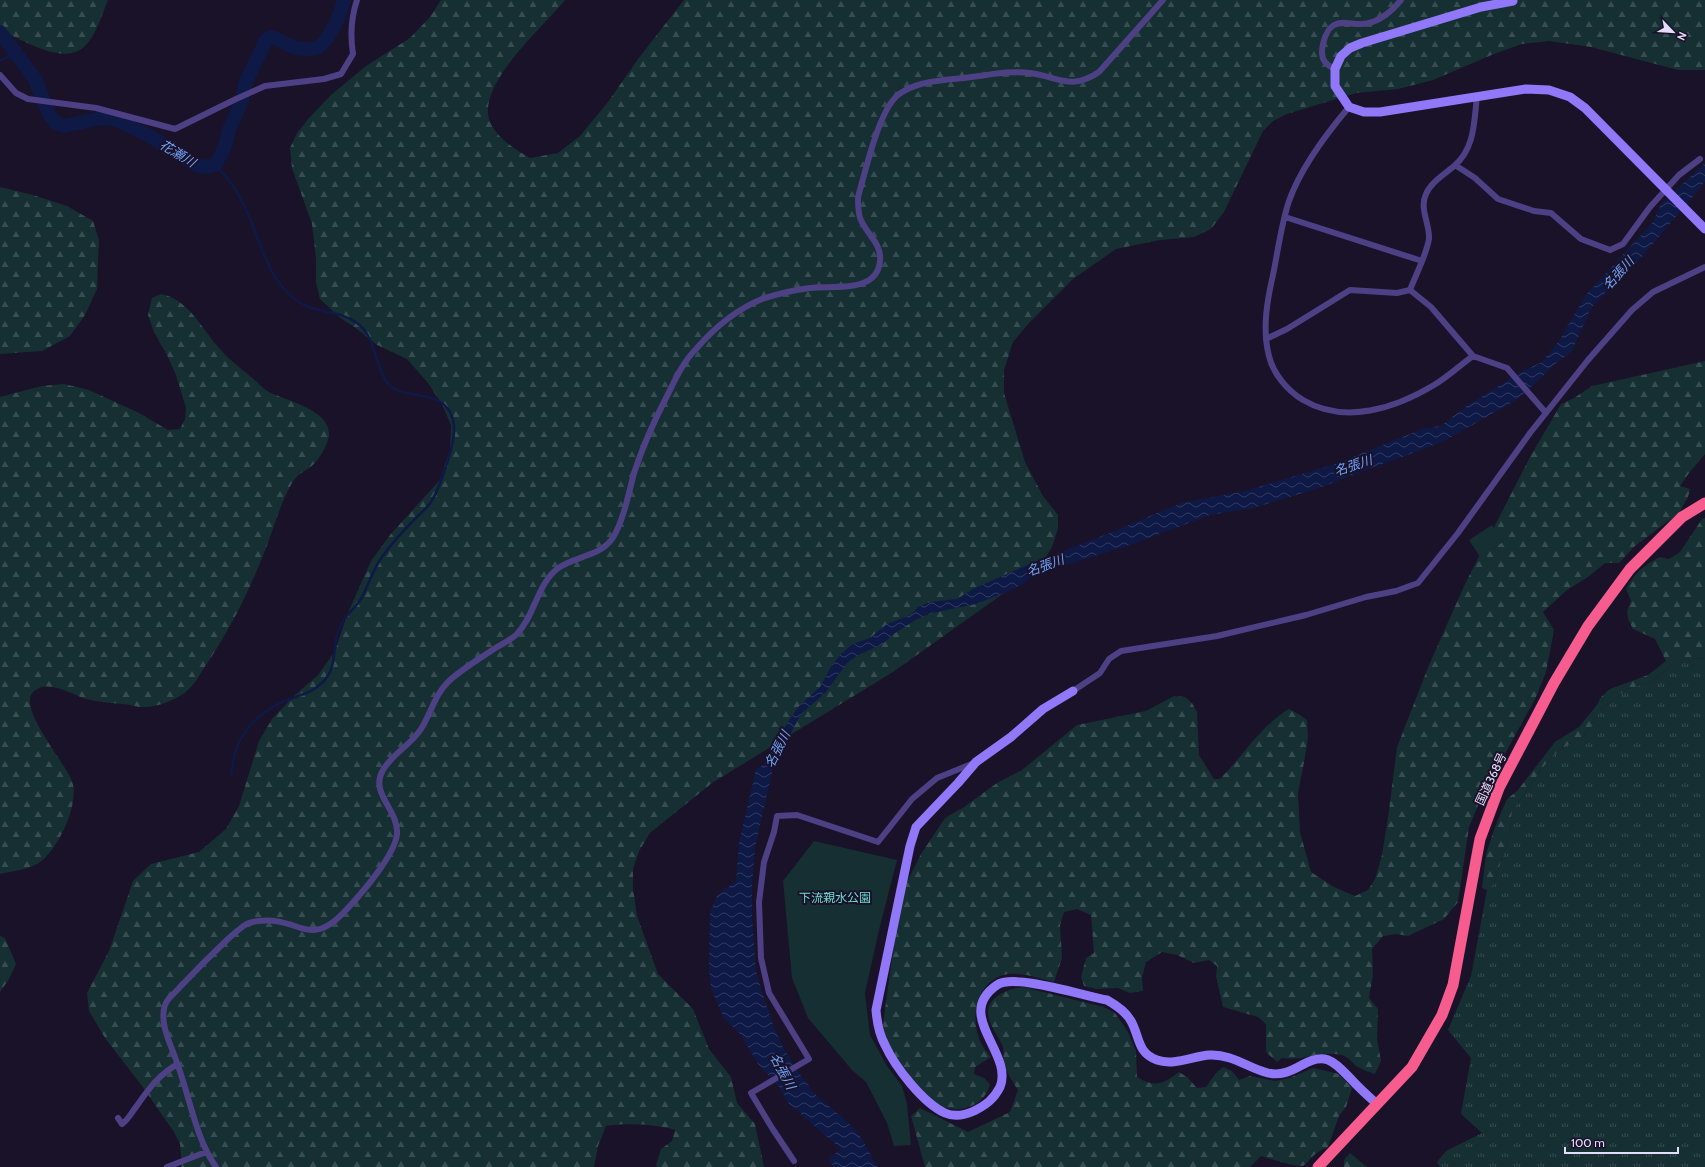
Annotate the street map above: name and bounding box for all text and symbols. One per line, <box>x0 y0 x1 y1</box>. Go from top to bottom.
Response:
north arrow <box>1653 12 1693 52</box>
text: N <box>1674 30 1690 43</box>
water label: 花瀬川 <box>157 136 201 171</box>
water label: 名張川 <box>1599 252 1638 293</box>
water label: 名張川 <box>1332 451 1376 479</box>
water label: 名張川 <box>1024 550 1068 579</box>
water label: 名張川 <box>761 726 794 770</box>
street label: 国道368号 <box>1472 750 1509 808</box>
park label: 下流親水公園 <box>799 890 871 905</box>
water label: 名張川 <box>767 1050 800 1094</box>
scale bar <box>1565 1129 1678 1155</box>
text: 100 m <box>1571 1135 1605 1150</box>

